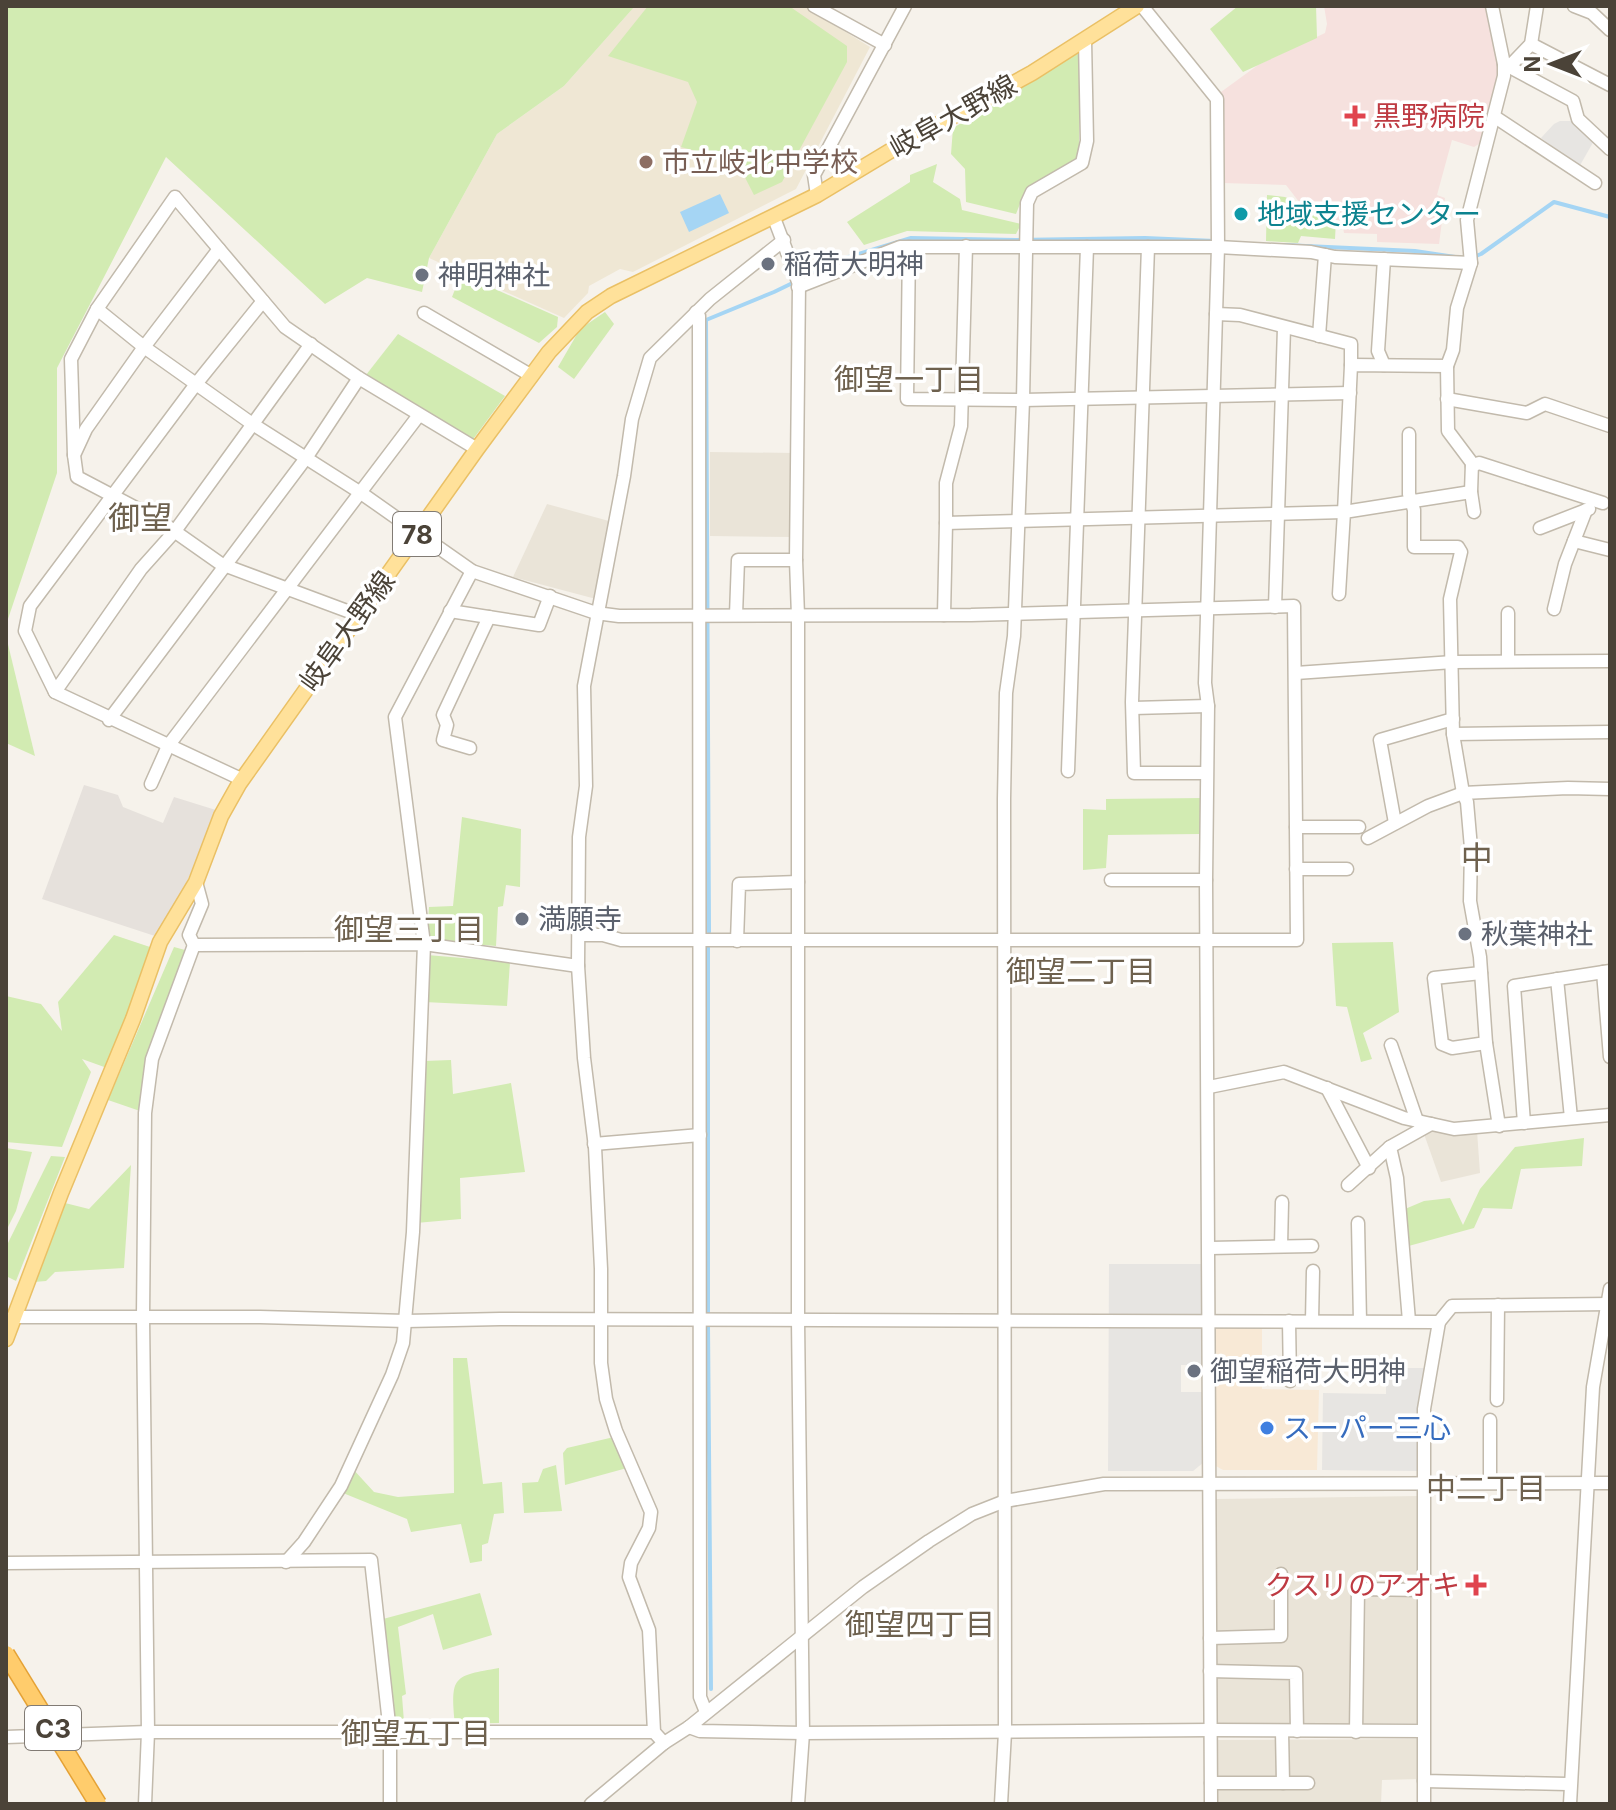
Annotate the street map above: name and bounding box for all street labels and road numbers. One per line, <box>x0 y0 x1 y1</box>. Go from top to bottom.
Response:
street label: 岐阜大野線 <box>884 67 1022 165</box>
road number: 78 <box>393 512 441 556</box>
street label: 岐阜大野線 <box>292 564 402 698</box>
road number: C3 <box>25 1706 81 1750</box>

